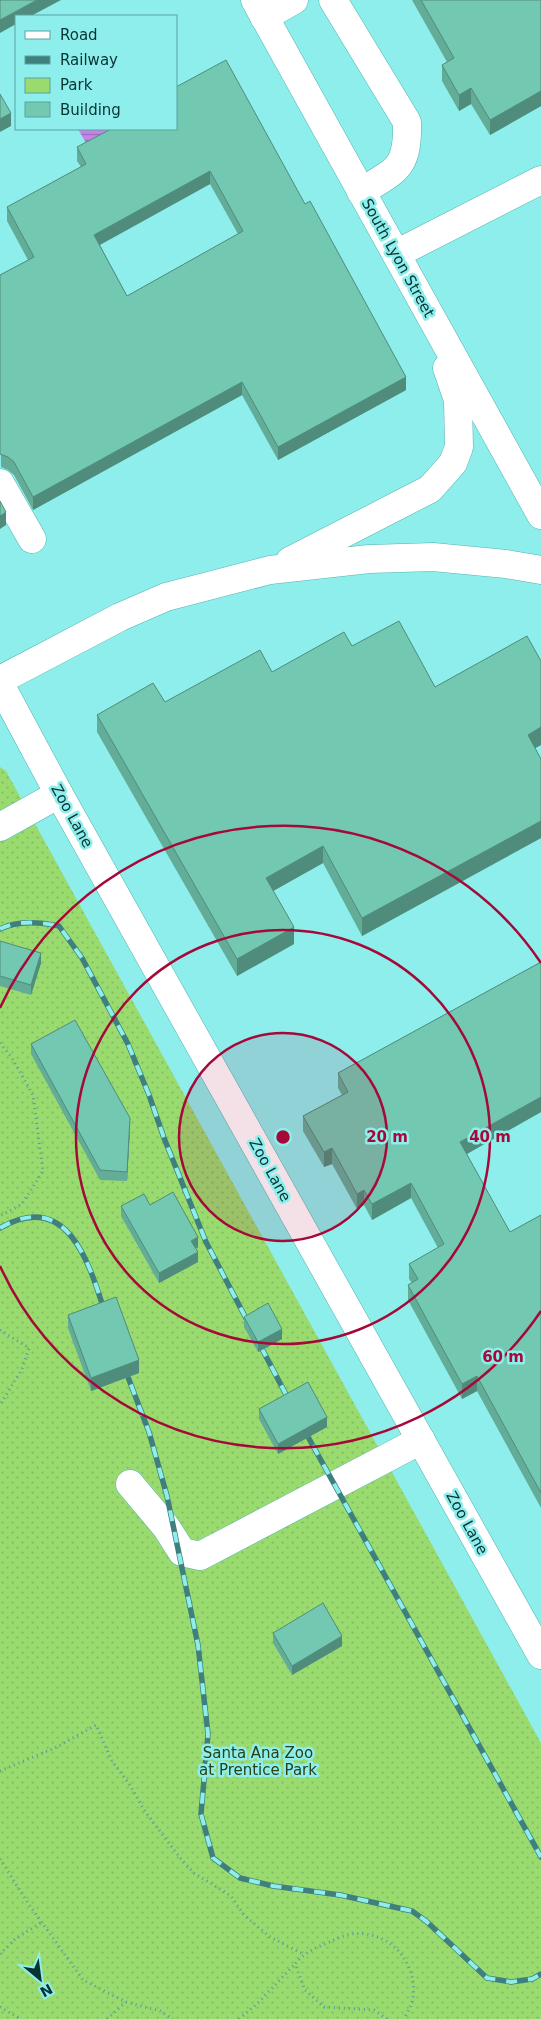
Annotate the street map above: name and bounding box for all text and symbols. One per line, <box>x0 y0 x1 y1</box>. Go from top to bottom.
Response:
legend <box>15 15 178 130</box>
text: Road <box>60 26 98 44</box>
text: Railway <box>60 51 118 69</box>
text: Park <box>60 76 93 94</box>
text: Building <box>60 101 121 119</box>
street label: South Lyon Street <box>358 195 438 321</box>
street label: Zoo Lane <box>47 781 97 851</box>
centre of rings <box>274 1128 292 1146</box>
text: 20 m <box>366 1128 408 1146</box>
text: 40 m <box>469 1128 511 1146</box>
street label: Zoo Lane <box>245 1135 295 1205</box>
text: 60 m <box>482 1348 524 1366</box>
street label: Zoo Lane <box>442 1488 492 1558</box>
park label: Santa Ana Zoo at Prentice Park <box>199 1744 317 1779</box>
north arrow <box>15 1954 65 2004</box>
text: N <box>37 1981 55 2000</box>

